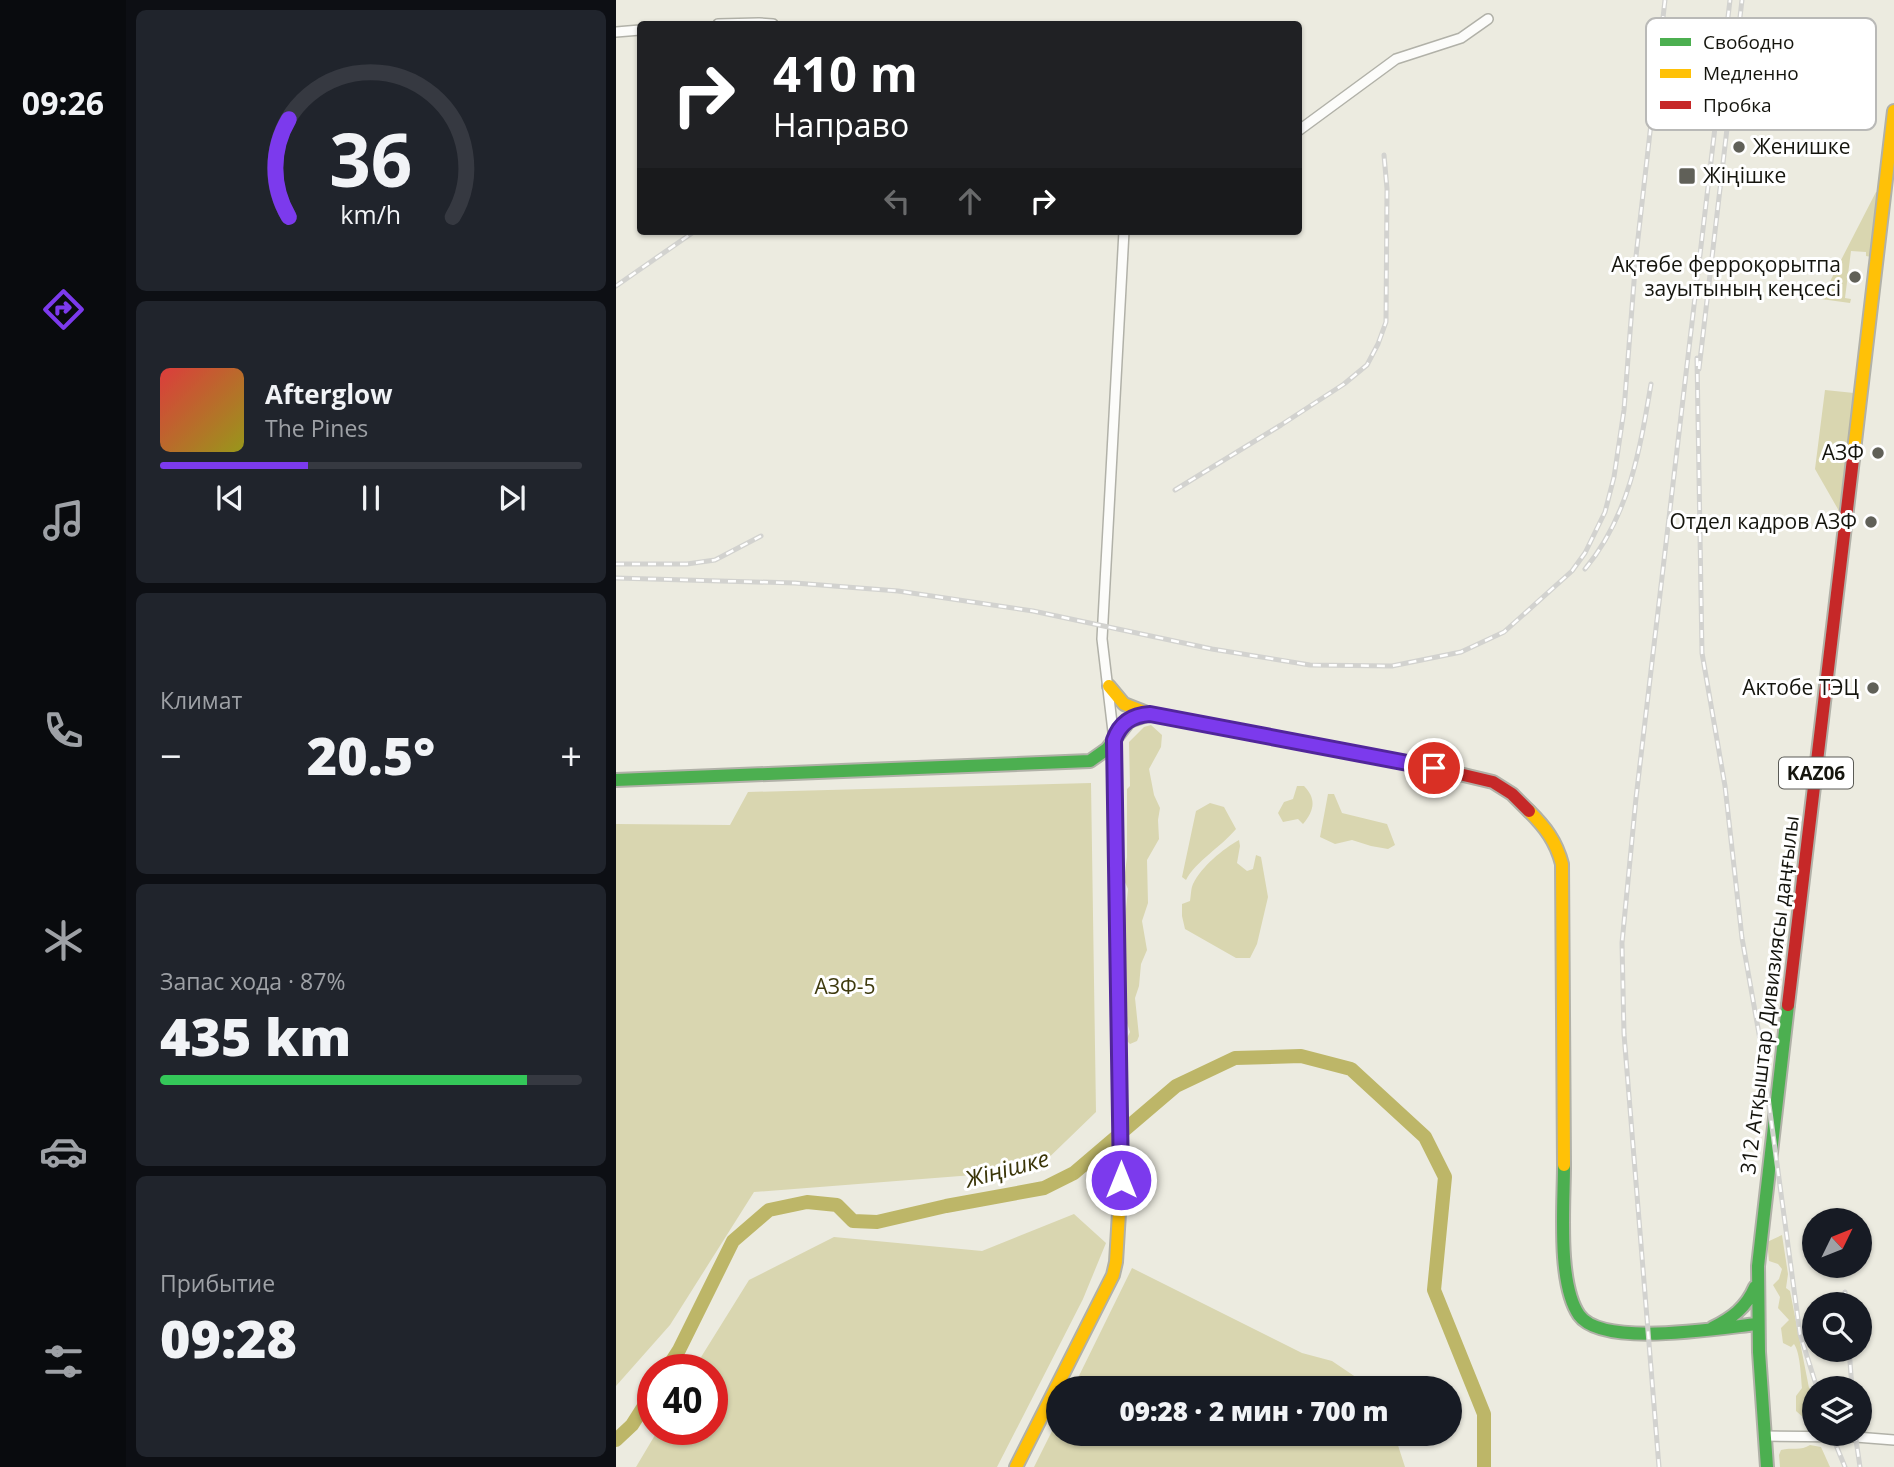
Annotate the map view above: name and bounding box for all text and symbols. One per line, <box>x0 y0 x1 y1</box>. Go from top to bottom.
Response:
legend <box>1646 18 1876 130</box>
text: Свободно <box>1703 29 1794 55</box>
text: 410 m <box>773 40 918 106</box>
icon: right <box>658 49 749 140</box>
text: Медленно <box>1703 60 1799 86</box>
text: 09:26 <box>22 81 104 124</box>
text: Пробка <box>1703 92 1772 118</box>
text: Направо <box>773 103 909 146</box>
text: 36 <box>329 109 413 208</box>
place label: Женишке <box>1753 132 1850 160</box>
marker: Женишке <box>1731 139 1747 155</box>
place label: Жіңішке <box>1703 161 1786 189</box>
marker: Жіңішке <box>1677 166 1697 186</box>
icon: left <box>878 182 916 220</box>
icon: ahead <box>951 182 989 220</box>
icon: right <box>1024 182 1062 220</box>
text: km/h <box>341 197 401 231</box>
place label: Ақтөбе ферроқорытпа зауытының кеңсесі <box>1611 250 1841 302</box>
marker: Ақтөбе ферроқорытпа зауытының кеңсесі <box>1847 269 1863 285</box>
icon: directions <box>39 285 88 334</box>
text: Afterglow <box>265 376 392 412</box>
text: The Pines <box>265 412 368 444</box>
place label: АЗФ <box>1822 438 1864 466</box>
marker: АЗФ <box>1870 445 1886 461</box>
icon: previous <box>211 479 249 517</box>
icon: pause <box>352 479 390 517</box>
icon: next <box>493 479 531 517</box>
icon: music <box>39 496 88 545</box>
place label: Отдел кадров АЗФ <box>1670 507 1857 535</box>
marker: Отдел кадров АЗФ <box>1863 514 1879 530</box>
place label: Актобе ТЭЦ <box>1742 673 1860 701</box>
marker: Актобе ТЭЦ <box>1865 680 1881 696</box>
text: Климат <box>160 684 242 716</box>
icon: phone <box>39 706 88 755</box>
text: 20.5° <box>307 719 435 790</box>
text: − <box>160 729 182 781</box>
text: + <box>560 729 582 781</box>
pin <box>1404 738 1464 798</box>
icon: arrive <box>1415 749 1453 787</box>
road number: KАZ06 <box>1779 758 1853 788</box>
street label: 312 Атқыштар Дивизиясы даңғылы <box>1733 814 1805 1176</box>
icon: climate <box>39 916 88 965</box>
text: Запас хода · 87% <box>160 965 345 997</box>
park label: АЗФ-5 <box>814 972 876 1000</box>
text: 435 km <box>160 1000 351 1071</box>
icon: car <box>39 1127 88 1176</box>
water label: Жіңішке <box>959 1141 1052 1195</box>
position arrow <box>1084 1143 1158 1217</box>
north arrow <box>1802 1208 1872 1278</box>
map controls <box>1802 1208 1872 1446</box>
text: Прибытие <box>160 1267 275 1299</box>
button: search <box>1802 1292 1872 1362</box>
text: 09:28 <box>160 1302 297 1373</box>
icon: filters <box>39 1337 88 1386</box>
speed limit sign: 40 <box>637 1354 728 1445</box>
button: layers <box>1802 1376 1872 1446</box>
text: 09:28 · 2 мин · 700 m <box>1119 1393 1389 1429</box>

